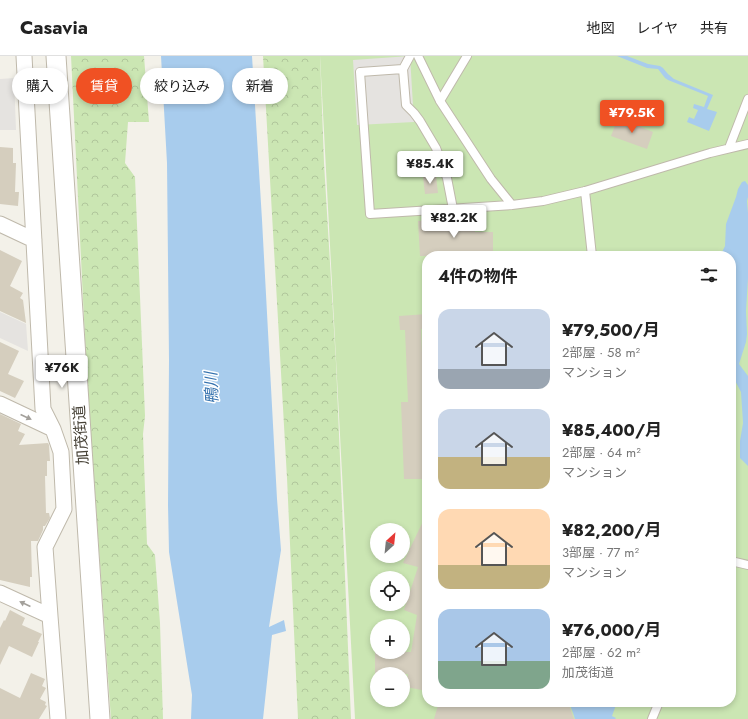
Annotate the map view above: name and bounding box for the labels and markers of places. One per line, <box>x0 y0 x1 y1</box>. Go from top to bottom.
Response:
pin: ¥79.5K <box>599 100 665 134</box>
pin: ¥85.4K <box>397 151 463 185</box>
pin: ¥82.2K <box>421 205 487 239</box>
pin: ¥76K <box>38 355 86 389</box>

